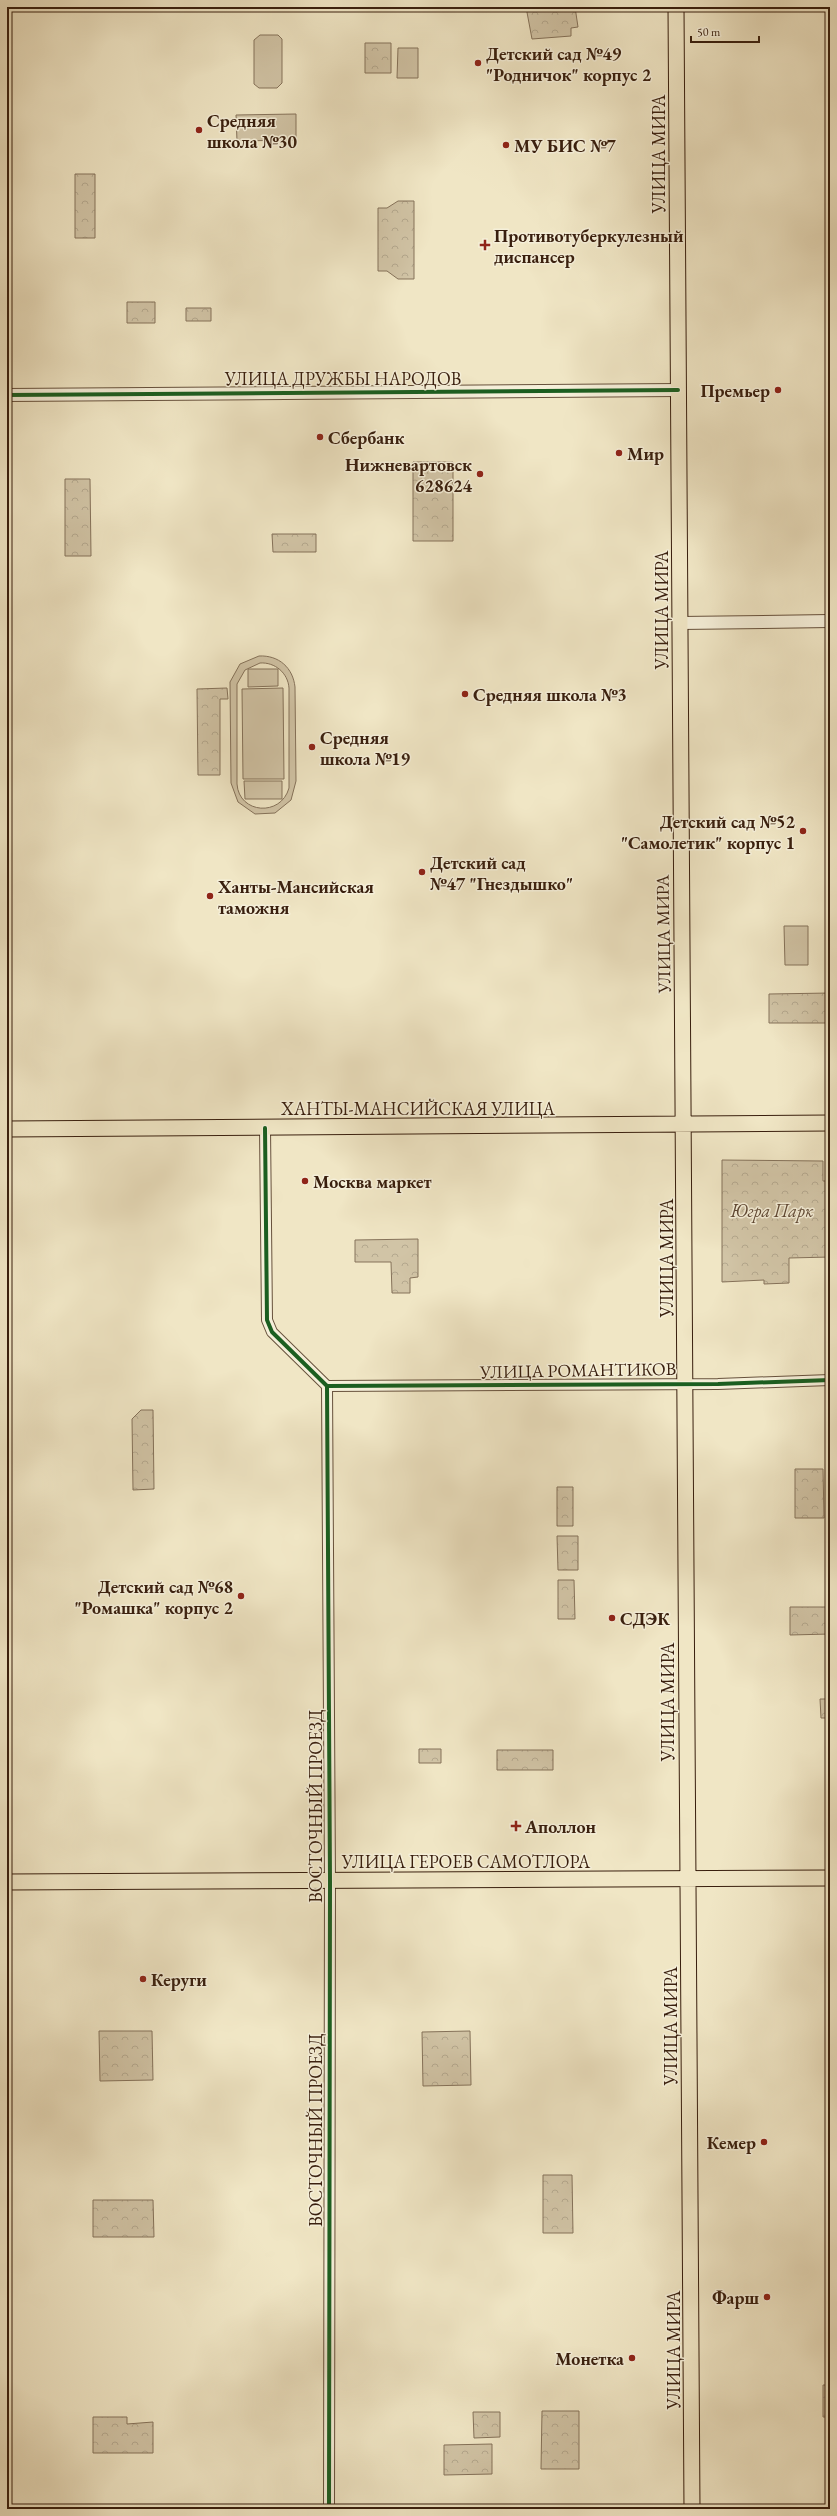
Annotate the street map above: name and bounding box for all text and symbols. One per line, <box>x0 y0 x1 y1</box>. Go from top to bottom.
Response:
scale bar <box>691 18 759 44</box>
text: 50 m <box>697 24 721 40</box>
place label: Детский сад №49 "Родничок" корпус 2 <box>486 42 652 86</box>
marker: Детский сад №49 "Родничок" корпус 2 <box>473 58 483 68</box>
street label: УЛИЦА МИРА <box>647 94 670 214</box>
place label: Средняя школа №30 <box>207 109 298 153</box>
marker: Средняя школа №30 <box>194 125 204 135</box>
place label: МУ БИС №7 <box>514 134 616 157</box>
marker: МУ БИС №7 <box>501 140 511 150</box>
place label: Противотуберкулезный диспансер <box>494 224 684 268</box>
marker: Противотуберкулезный диспансер <box>479 239 491 251</box>
street label: УЛИЦА ДРУЖБЫ НАРОДОВ <box>224 367 461 390</box>
place label: Премьер <box>700 379 770 402</box>
marker: Премьер <box>773 385 783 395</box>
place label: Сбербанк <box>328 426 404 449</box>
marker: Сбербанк <box>315 432 325 442</box>
place label: Мир <box>627 442 664 465</box>
marker: Мир <box>614 448 624 458</box>
place label: Нижневартовск 628624 <box>345 453 472 497</box>
marker: Нижневартовск 628624 <box>475 469 485 479</box>
street label: УЛИЦА МИРА <box>650 550 673 670</box>
place label: Средняя школа №3 <box>473 683 627 706</box>
marker: Средняя школа №3 <box>460 689 470 699</box>
place label: Средняя школа №19 <box>320 726 411 770</box>
marker: Средняя школа №19 <box>307 742 317 752</box>
place label: Детский сад №52 "Самолетик" корпус 1 <box>621 810 795 854</box>
marker: Детский сад №52 "Самолетик" корпус 1 <box>798 826 808 836</box>
place label: Детский сад №47 "Гнездышко" <box>430 851 573 895</box>
marker: Детский сад №47 "Гнездышко" <box>417 867 427 877</box>
street label: УЛИЦА МИРА <box>650 874 676 995</box>
place label: Ханты-Мансийская таможня <box>217 875 374 919</box>
marker: Ханты-Мансийская таможня <box>205 891 215 901</box>
street label: ХАНТЫ-МАНСИЙСКАЯ УЛИЦА <box>280 1097 556 1120</box>
place label: Москва маркет <box>313 1170 432 1193</box>
marker: Москва маркет <box>300 1176 310 1186</box>
street label: УЛИЦА МИРА <box>655 1198 678 1318</box>
park label: Югра Парк <box>730 1199 814 1223</box>
street label: УЛИЦА РОМАНТИКОВ <box>479 1357 676 1383</box>
place label: Детский сад №68 "Ромашка" корпус 2 <box>74 1575 233 1619</box>
marker: Детский сад №68 "Ромашка" корпус 2 <box>236 1591 246 1601</box>
place label: СДЭК <box>620 1607 670 1630</box>
marker: СДЭК <box>607 1613 617 1623</box>
street label: УЛИЦА МИРА <box>656 1642 679 1762</box>
street label: ВОСТОЧНЫЙ ПРОЕЗД <box>304 1709 327 1903</box>
place label: Аполлон <box>524 1815 597 1838</box>
marker: Аполлон <box>510 1820 522 1832</box>
street label: УЛИЦА ГЕРОЕВ САМОТЛОРА <box>341 1850 591 1873</box>
street label: УЛИЦА МИРА <box>659 1966 682 2086</box>
place label: Керуги <box>151 1968 207 1991</box>
marker: Керуги <box>138 1974 148 1984</box>
street label: ВОСТОЧНЫЙ ПРОЕЗД <box>304 2033 327 2227</box>
place label: Кемер <box>707 2131 756 2154</box>
marker: Кемер <box>759 2137 769 2147</box>
place label: Фарш <box>712 2286 759 2309</box>
street label: УЛИЦА МИРА <box>662 2290 685 2410</box>
marker: Фарш <box>762 2292 772 2302</box>
place label: Монетка <box>555 2347 624 2370</box>
marker: Монетка <box>627 2353 637 2363</box>

